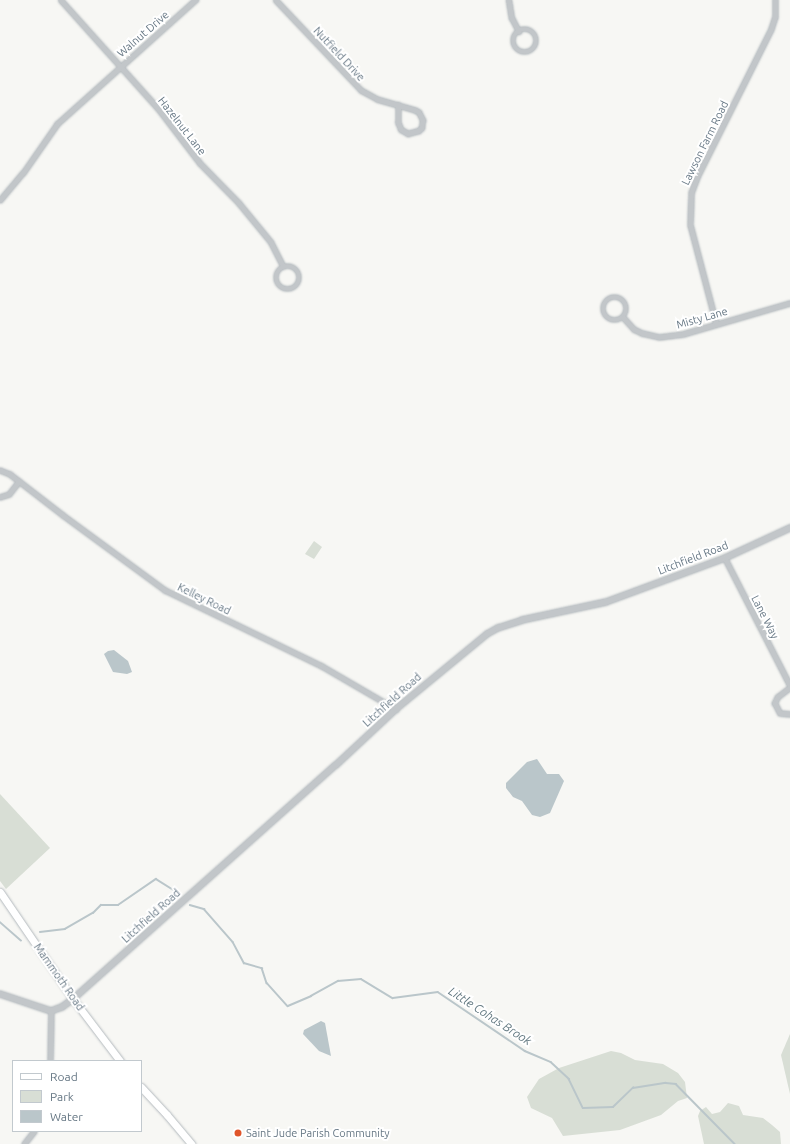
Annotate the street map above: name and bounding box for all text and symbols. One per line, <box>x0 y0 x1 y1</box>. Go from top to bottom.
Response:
street label: Walnut Drive <box>115 8 171 60</box>
street label: Nutfield Drive <box>311 24 367 84</box>
street label: Hazelnut Lane <box>155 94 209 158</box>
street label: Lawson Farm Road <box>679 99 731 187</box>
street label: Misty Lane <box>675 304 729 332</box>
street label: Litchfield Road <box>656 539 730 577</box>
street label: Kelley Road <box>175 580 233 618</box>
street label: Lane Way <box>748 593 782 641</box>
street label: Litchfield Road <box>360 670 424 730</box>
street label: Litchfield Road <box>119 886 183 946</box>
street label: Mammoth Road <box>31 941 87 1013</box>
water label: Little Cohas Brook <box>446 984 534 1048</box>
legend <box>12 1060 142 1132</box>
text: Road <box>50 1070 78 1083</box>
text: Park <box>50 1090 74 1103</box>
text: Water <box>50 1110 83 1123</box>
place label: Saint Jude Parish Community <box>246 1126 390 1140</box>
marker: Saint Jude Parish Community <box>233 1128 243 1138</box>

